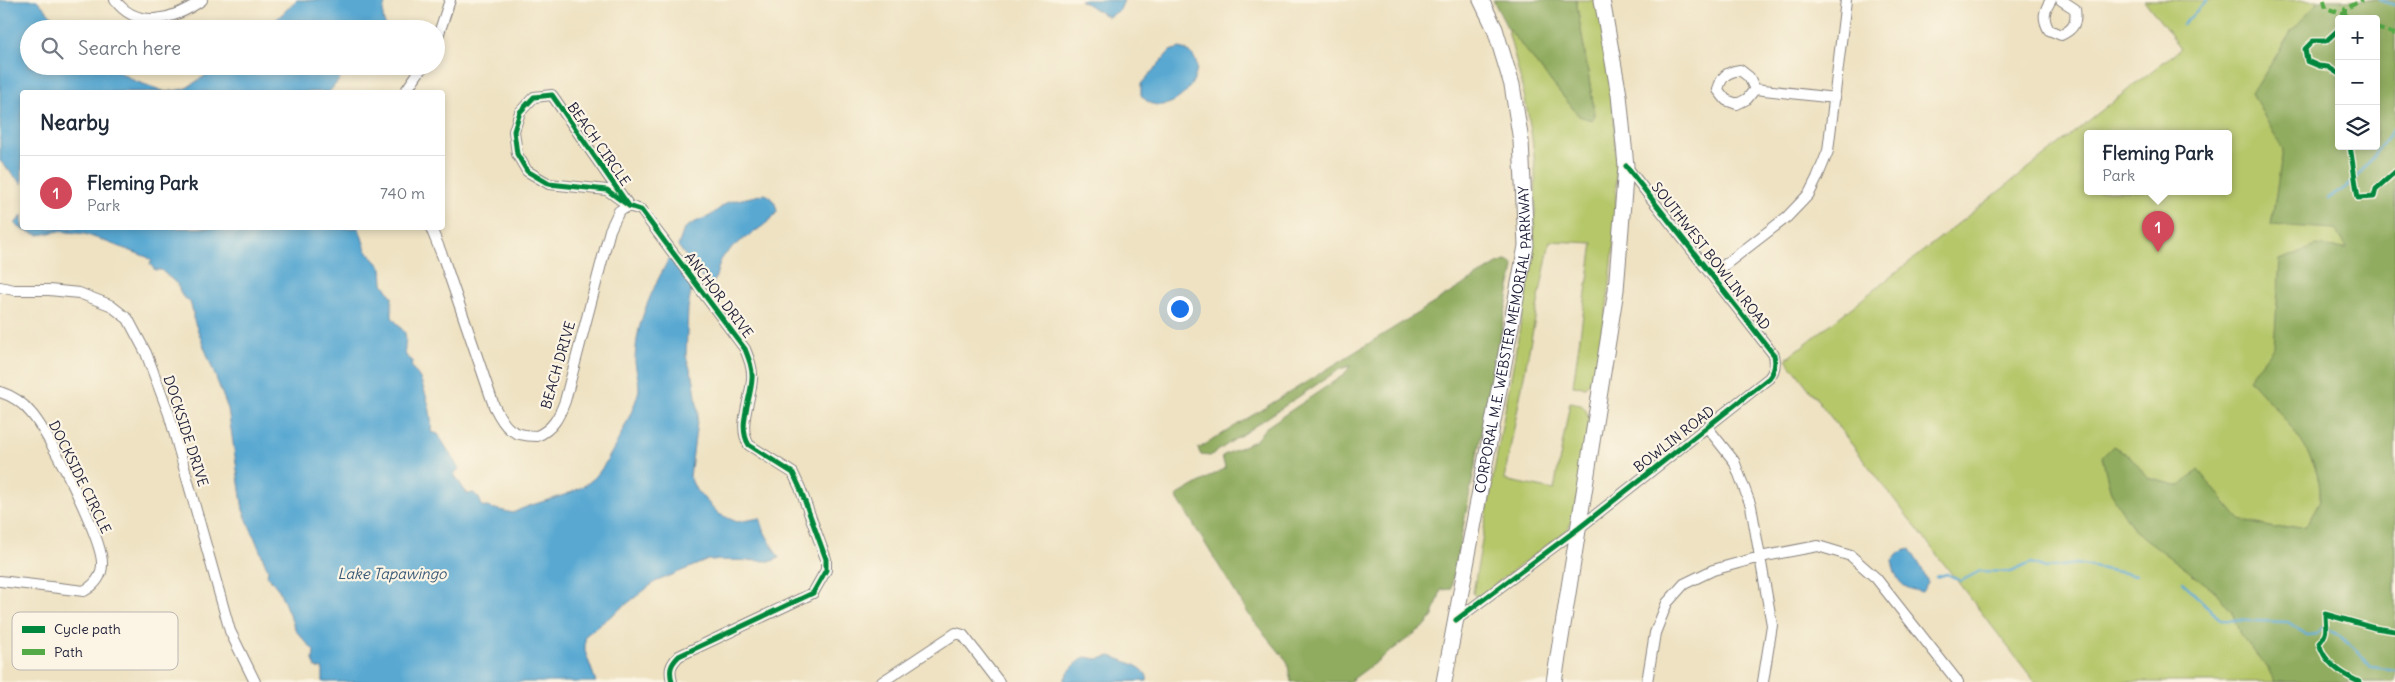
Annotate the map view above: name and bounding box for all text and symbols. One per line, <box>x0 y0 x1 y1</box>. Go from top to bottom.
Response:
map controls <box>2335 15 2380 150</box>
button: + <box>2335 15 2380 60</box>
search box <box>20 20 445 75</box>
icon: search <box>38 34 66 62</box>
text: Search here <box>78 36 181 60</box>
button: − <box>2335 60 2380 105</box>
street label: BEACH CIRCLE <box>563 99 635 189</box>
button: layers <box>2335 105 2380 150</box>
text: Nearby <box>40 109 110 136</box>
popup <box>2084 130 2232 195</box>
text: Fleming Park <box>2102 141 2214 165</box>
text: Park <box>2102 165 2135 185</box>
text: Fleming Park <box>87 171 199 195</box>
street label: SOUTHWEST BOWLIN ROAD <box>1648 178 1774 334</box>
text: 1 <box>53 183 59 203</box>
text: 740 m <box>380 183 425 203</box>
street label: CORPORAL M.E. WEBSTER MEMORIAL PARKWAY <box>1471 185 1535 495</box>
text: Park <box>87 195 120 215</box>
pin: 1 <box>2142 211 2174 252</box>
street label: ANCHOR DRIVE <box>681 249 757 341</box>
your location <box>1167 296 1193 322</box>
street label: BEACH DRIVE <box>537 319 579 411</box>
street label: DOCKSIDE DRIVE <box>160 373 212 489</box>
street label: BOWLIN ROAD <box>1630 402 1718 476</box>
street label: DOCKSIDE CIRCLE <box>45 418 115 536</box>
water label: Lake Tapawingo <box>338 564 448 583</box>
legend <box>12 612 178 670</box>
text: Cycle path <box>54 620 121 638</box>
text: Path <box>54 643 83 661</box>

